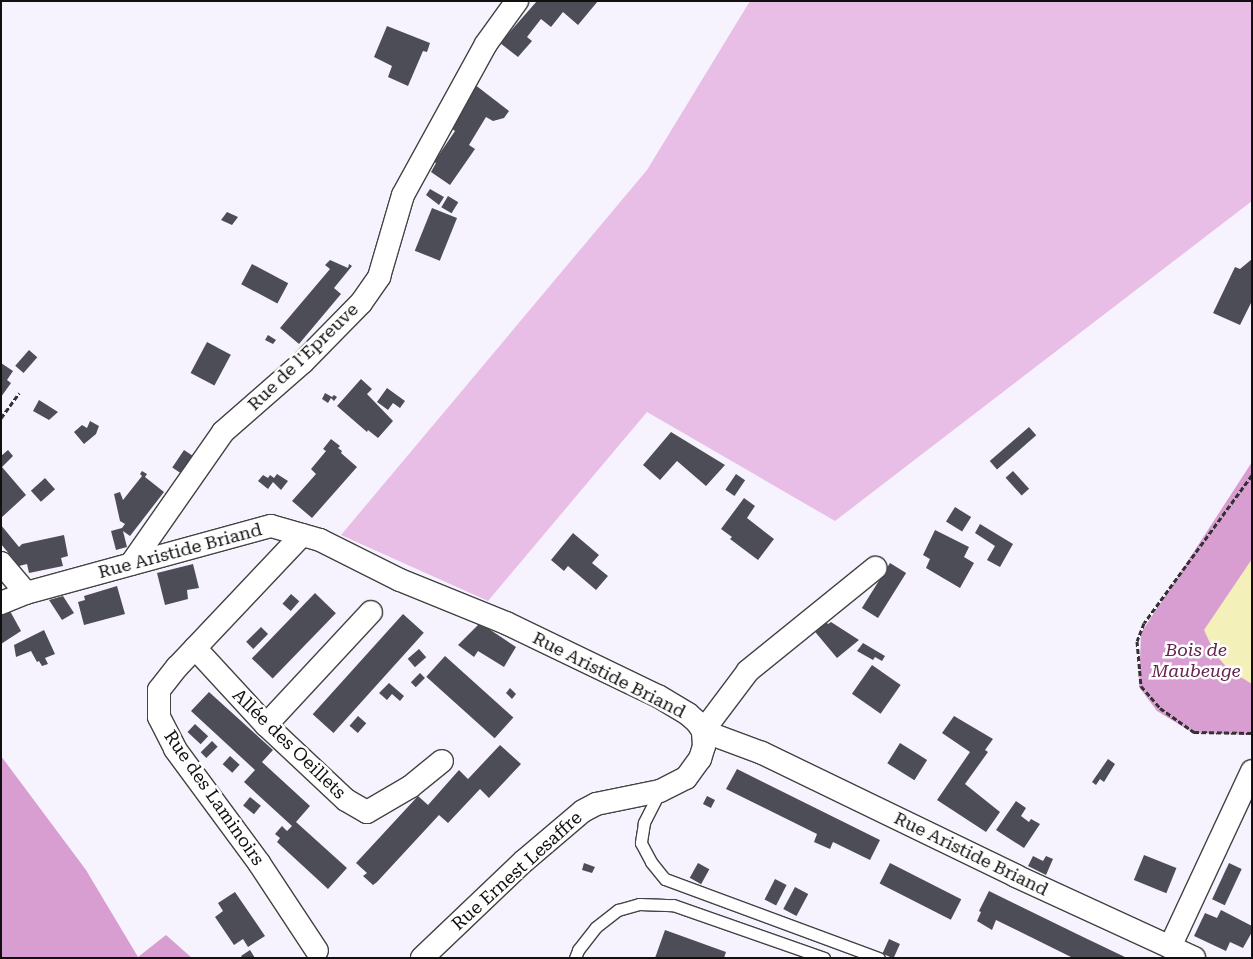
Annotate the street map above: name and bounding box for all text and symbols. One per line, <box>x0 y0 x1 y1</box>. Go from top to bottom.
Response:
street label: Rue de l'Epreuve <box>243 299 363 415</box>
street label: Rue Aristide Briand <box>96 519 264 583</box>
street label: Rue Aristide Briand <box>529 627 689 723</box>
park label: Bois de Maubeuge <box>1151 640 1241 682</box>
street label: Allée des Oeillets <box>228 684 350 804</box>
street label: Rue des Laminoirs <box>159 726 269 870</box>
street label: Rue Ernest Lesaffre <box>448 807 586 935</box>
street label: Rue Aristide Briand <box>890 807 1052 901</box>

